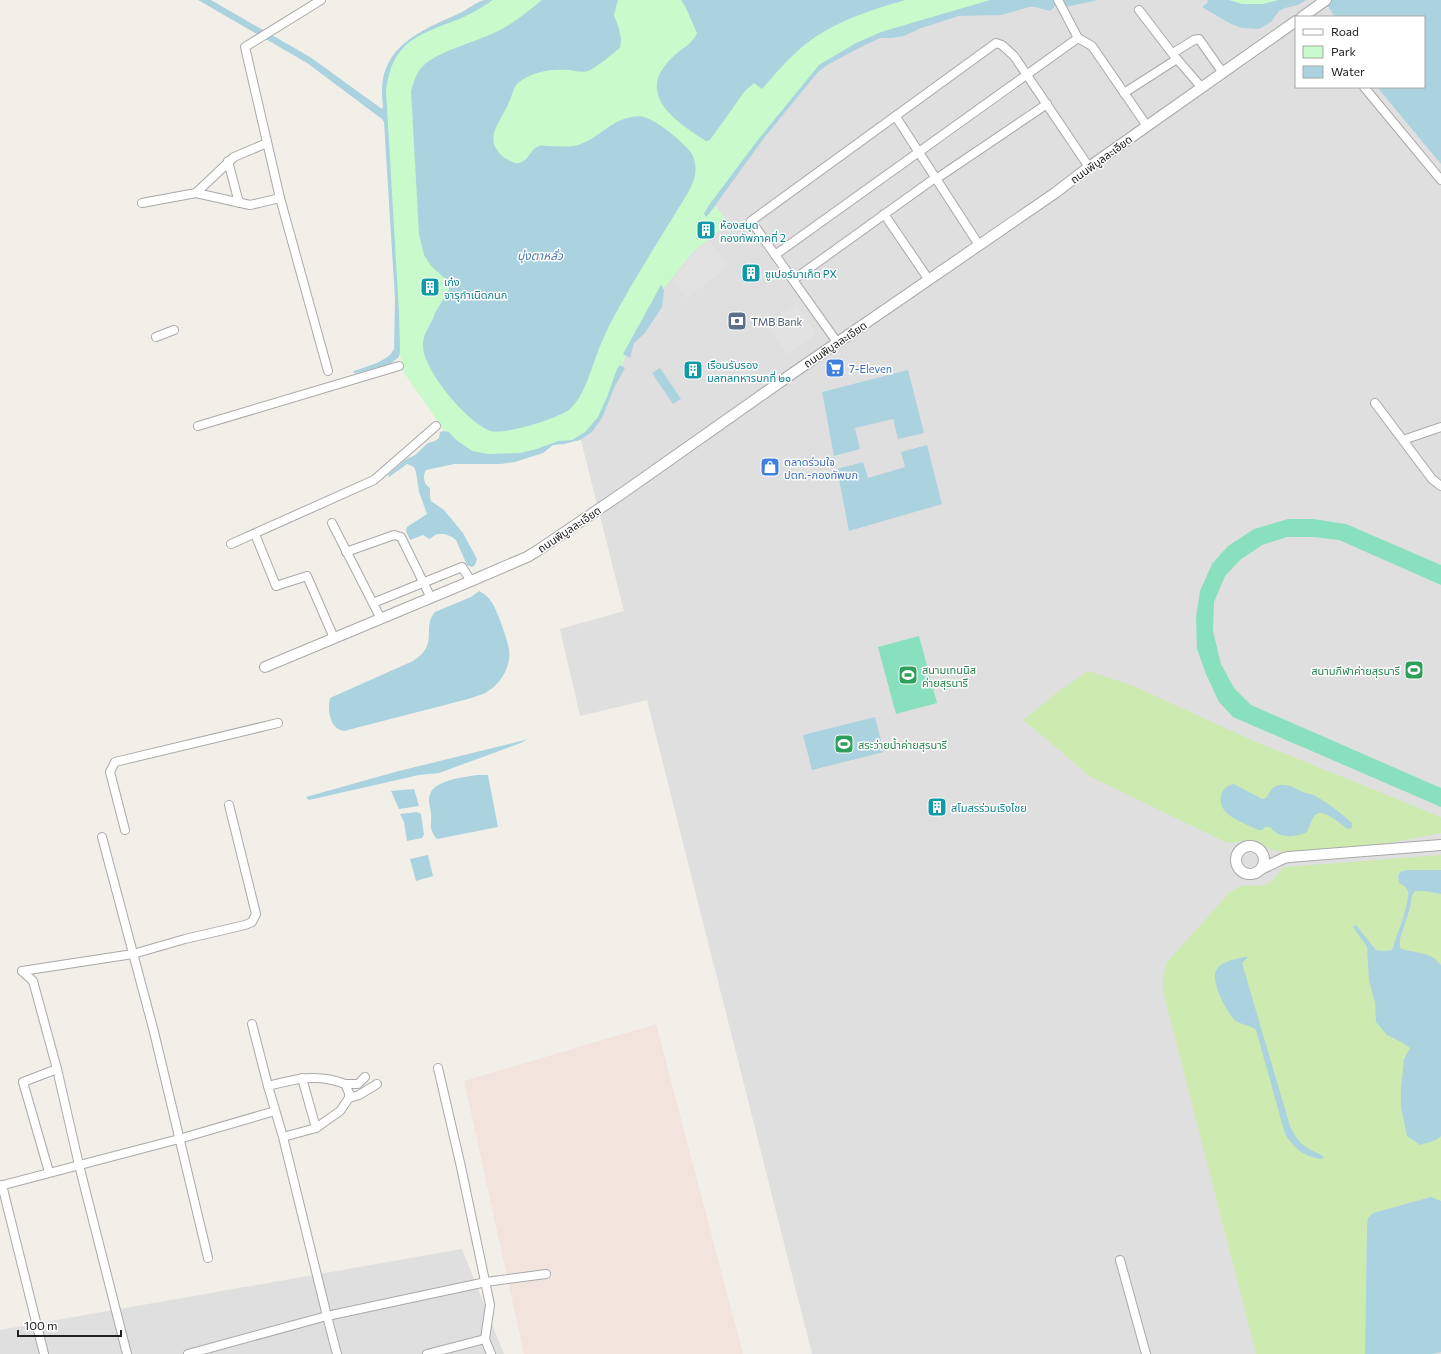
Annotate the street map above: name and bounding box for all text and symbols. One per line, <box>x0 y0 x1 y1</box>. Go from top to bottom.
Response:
legend <box>1295 16 1425 88</box>
text: Road <box>1331 24 1359 38</box>
text: Park <box>1331 44 1357 58</box>
text: Water <box>1331 64 1365 78</box>
street label: ถนนพิบูลละเอียด <box>1067 132 1135 187</box>
place label: ห้องสมุด กองทัพภาคที่ 2 <box>720 218 786 244</box>
building icon: ห้องสมุด กองทัพภาคที่ 2 <box>695 219 717 241</box>
water label: บุ่งตาหลั่ว <box>517 248 564 264</box>
building icon: ซูเปอร์มาเก็ต PX <box>740 262 762 284</box>
place label: ซูเปอร์มาเก็ต PX <box>765 267 837 281</box>
place label: เก๋ง จารุกำเนิดกนก <box>444 275 507 302</box>
building icon: เก๋ง จารุกำเนิดกนก <box>419 276 441 298</box>
bank icon: TMB Bank <box>726 310 748 332</box>
place label: TMB Bank <box>751 315 803 328</box>
street label: ถนนพิบูลละเอียด <box>801 318 870 371</box>
supermarket icon: 7-Eleven <box>824 357 846 379</box>
place label: เรือนรับรอง มลฑลทหารบกที่ ๒๑ <box>707 358 791 384</box>
building icon: เรือนรับรอง มลฑลทหารบกที่ ๒๑ <box>682 359 704 381</box>
place label: 7-Eleven <box>849 362 892 375</box>
place label: ตลาดร่วมใจ ปตท.-กองทัพบก <box>784 455 858 481</box>
shop icon: ตลาดร่วมใจ ปตท.-กองทัพบก <box>759 456 781 478</box>
street label: ถนนพิบูลละเอียด <box>535 503 604 556</box>
sports icon: สนามกีฬาค่ายสุรนารี <box>1403 659 1425 681</box>
place label: สนามเทนนิส ค่ายสุรนารี <box>922 663 976 690</box>
sports icon: สนามเทนนิส ค่ายสุรนารี <box>897 664 919 686</box>
place label: สนามกีฬาค่ายสุรนารี <box>1311 664 1401 678</box>
sports icon: สระว่ายนํ้าค่ายสุรนารี <box>833 733 855 755</box>
place label: สระว่ายนํ้าค่ายสุรนารี <box>858 737 948 752</box>
building icon: สโมสรร่วมเริงไชย <box>926 796 948 818</box>
place label: สโมสรร่วมเริงไชย <box>951 801 1027 814</box>
scale bar <box>18 1312 121 1338</box>
text: 100 m <box>24 1318 58 1332</box>

